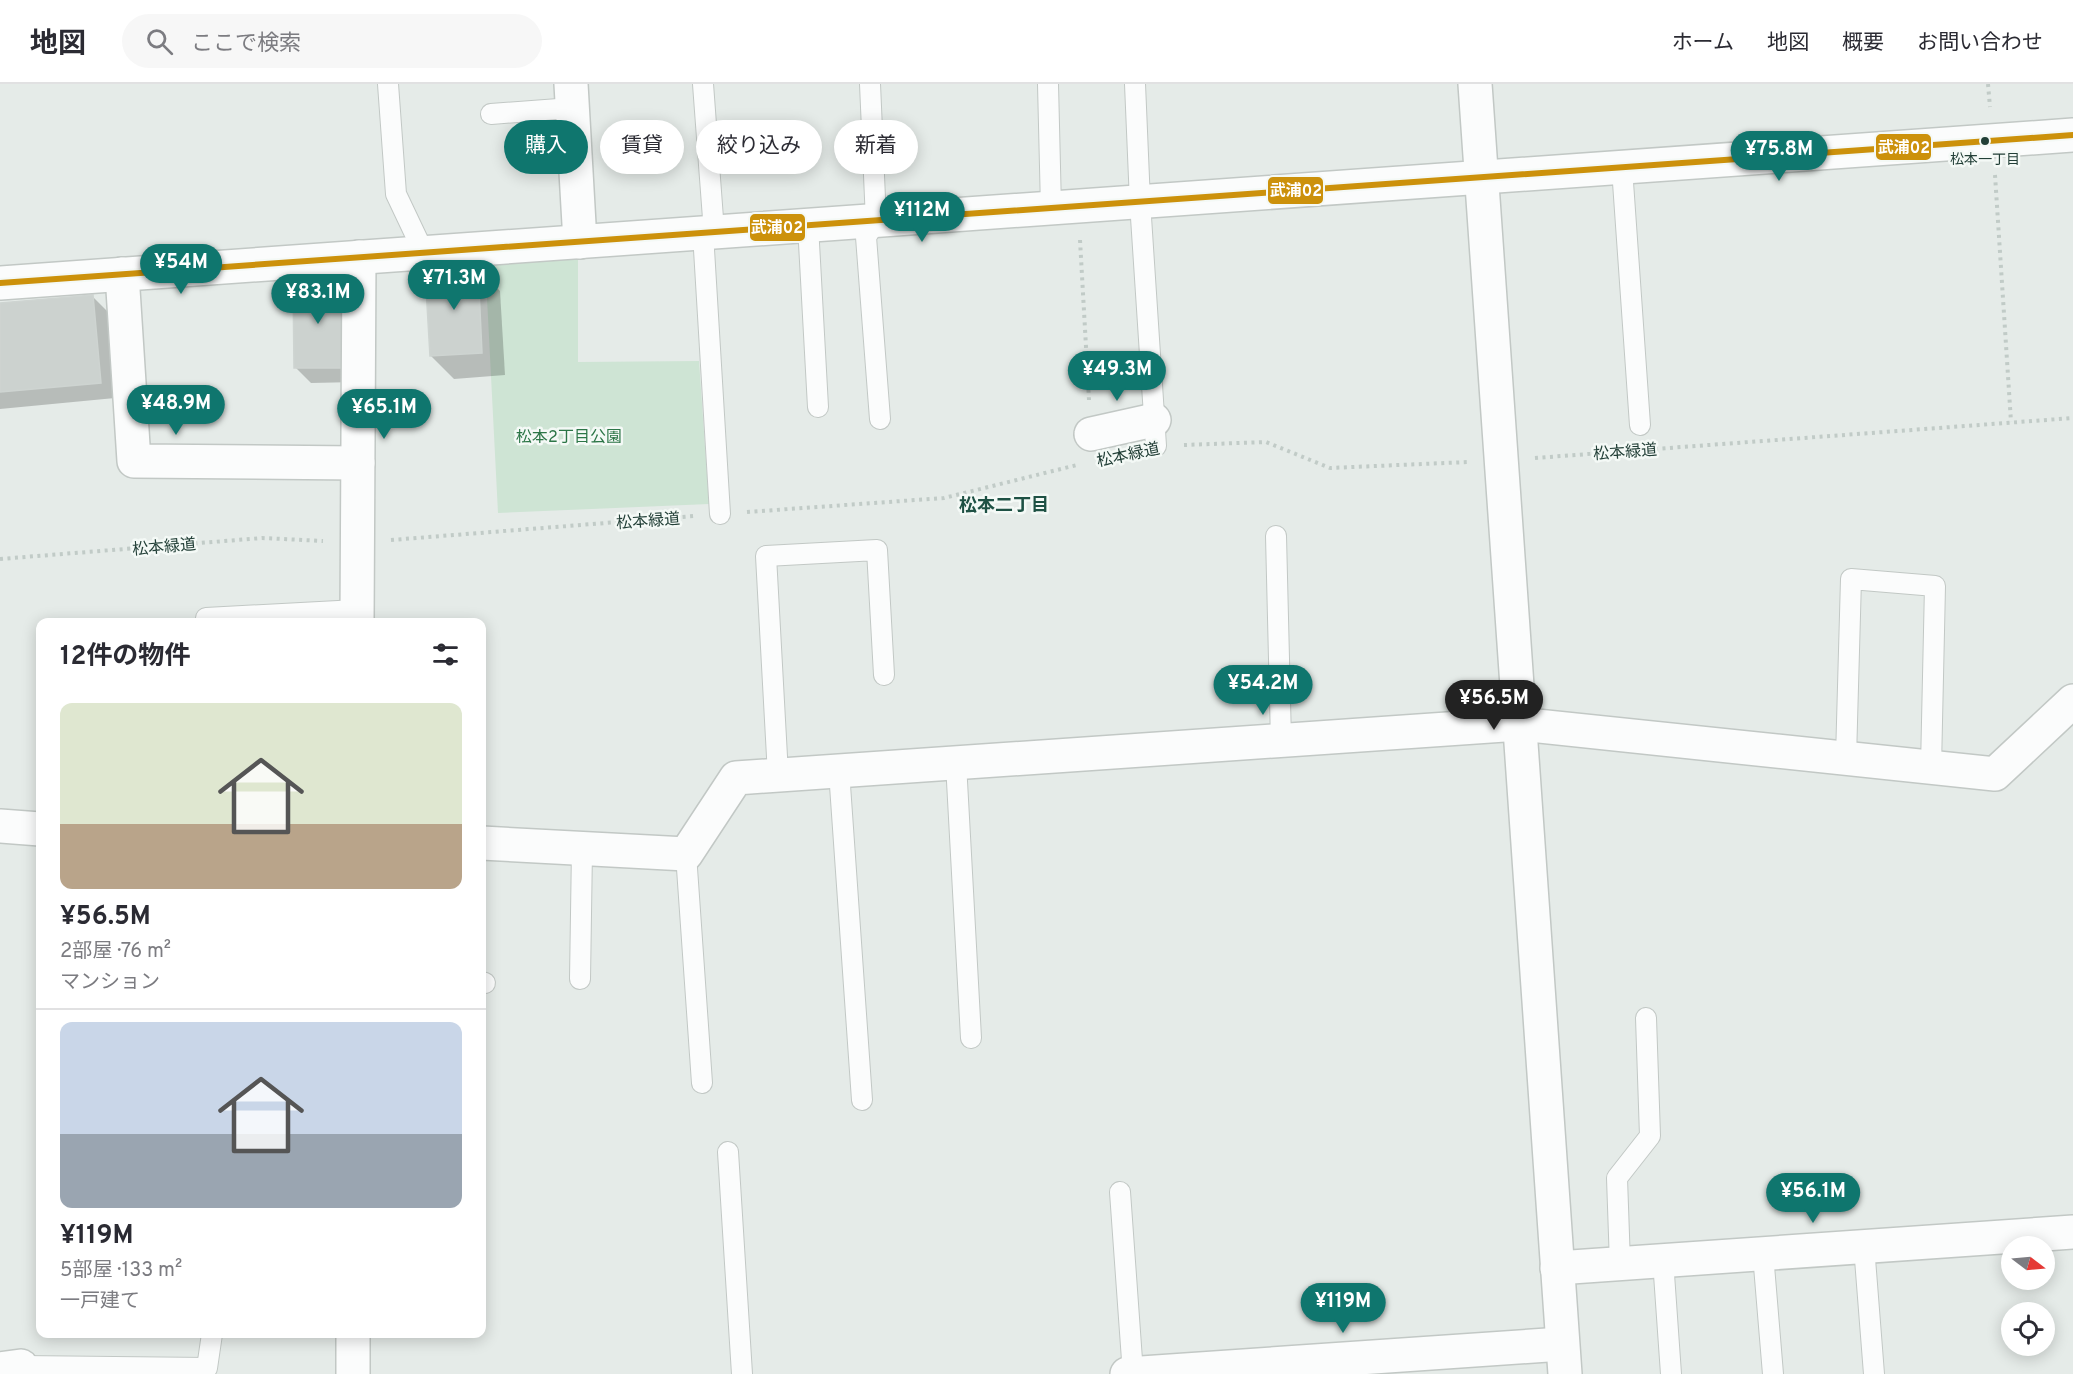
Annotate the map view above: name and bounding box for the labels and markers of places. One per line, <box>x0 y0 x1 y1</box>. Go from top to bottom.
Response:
pin: ¥75.8M <box>1730 131 1828 182</box>
marker: 松本一丁目 <box>1979 135 1991 147</box>
place label: 松本一丁目 <box>1950 152 2020 169</box>
pin: ¥112M <box>880 192 964 243</box>
pin: ¥54M <box>145 244 217 295</box>
pin: ¥71.3M <box>405 260 503 311</box>
pin: ¥83.1M <box>269 274 367 325</box>
pin: ¥49.3M <box>1068 351 1166 402</box>
pin: ¥48.9M <box>127 385 225 436</box>
pin: ¥65.1M <box>335 389 433 440</box>
pin: ¥54.2M <box>1214 665 1312 716</box>
pin: ¥56.5M <box>1445 680 1543 731</box>
pin: ¥56.1M <box>1764 1173 1862 1224</box>
pin: ¥119M <box>1301 1283 1385 1334</box>

